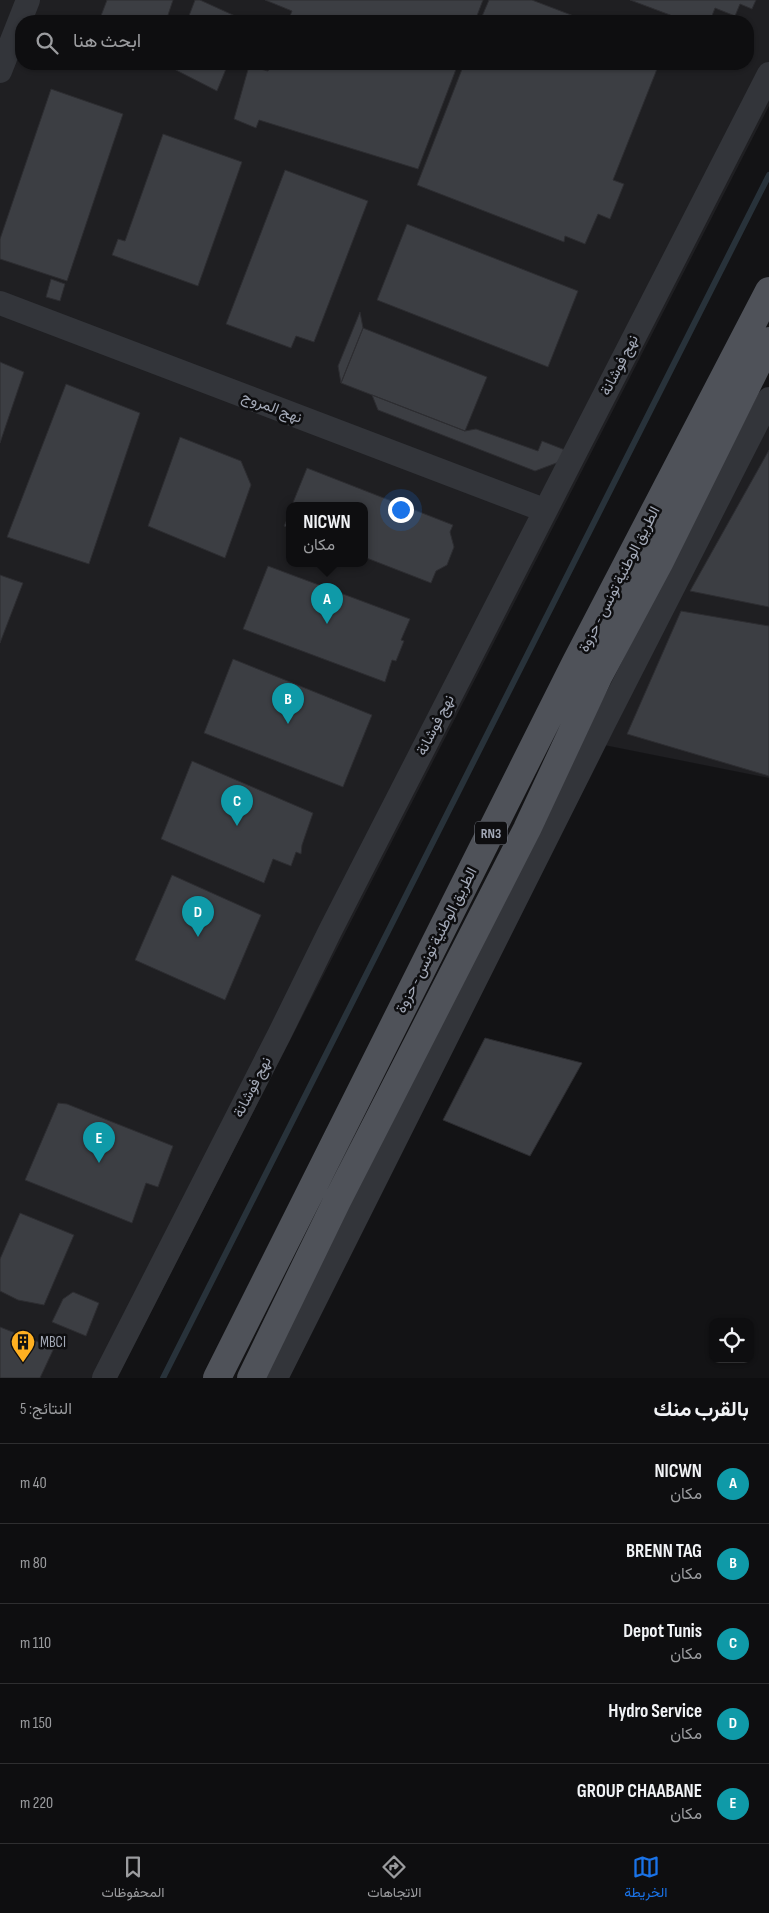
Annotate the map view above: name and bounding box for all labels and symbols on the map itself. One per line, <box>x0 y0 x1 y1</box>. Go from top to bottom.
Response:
street label: نهج فوشانة <box>596 332 644 399</box>
street label: نهج المروج <box>239 387 305 429</box>
your location <box>388 497 414 523</box>
street label: الطريق الوطنية تونس - حزوة <box>574 503 664 655</box>
pin: A <box>311 583 343 624</box>
pin: B <box>272 683 304 724</box>
street label: نهج فوشانة <box>412 692 460 759</box>
pin: C <box>221 785 253 826</box>
road number: RN3 <box>475 821 507 844</box>
street label: الطريق الوطنية تونس - حزوة <box>391 864 481 1016</box>
pin: D <box>182 896 214 937</box>
street label: نهج فوشانة <box>229 1054 277 1121</box>
pin: E <box>83 1122 115 1163</box>
building icon: MBCI <box>10 1329 36 1363</box>
place label: MBCI <box>40 1333 66 1352</box>

